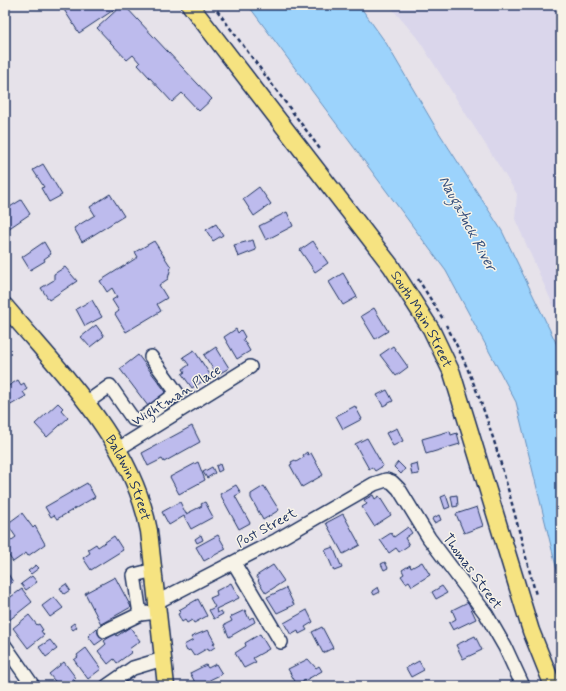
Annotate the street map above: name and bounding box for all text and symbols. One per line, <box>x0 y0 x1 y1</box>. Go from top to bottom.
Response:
water label: Naugatuck River <box>432 172 501 277</box>
street label: South Main Street <box>386 267 456 371</box>
street label: Wightman Place <box>128 361 226 432</box>
street label: Baldwin Street <box>101 432 154 523</box>
street label: Post Street <box>233 504 300 552</box>
street label: Thomas Street <box>439 530 506 613</box>

